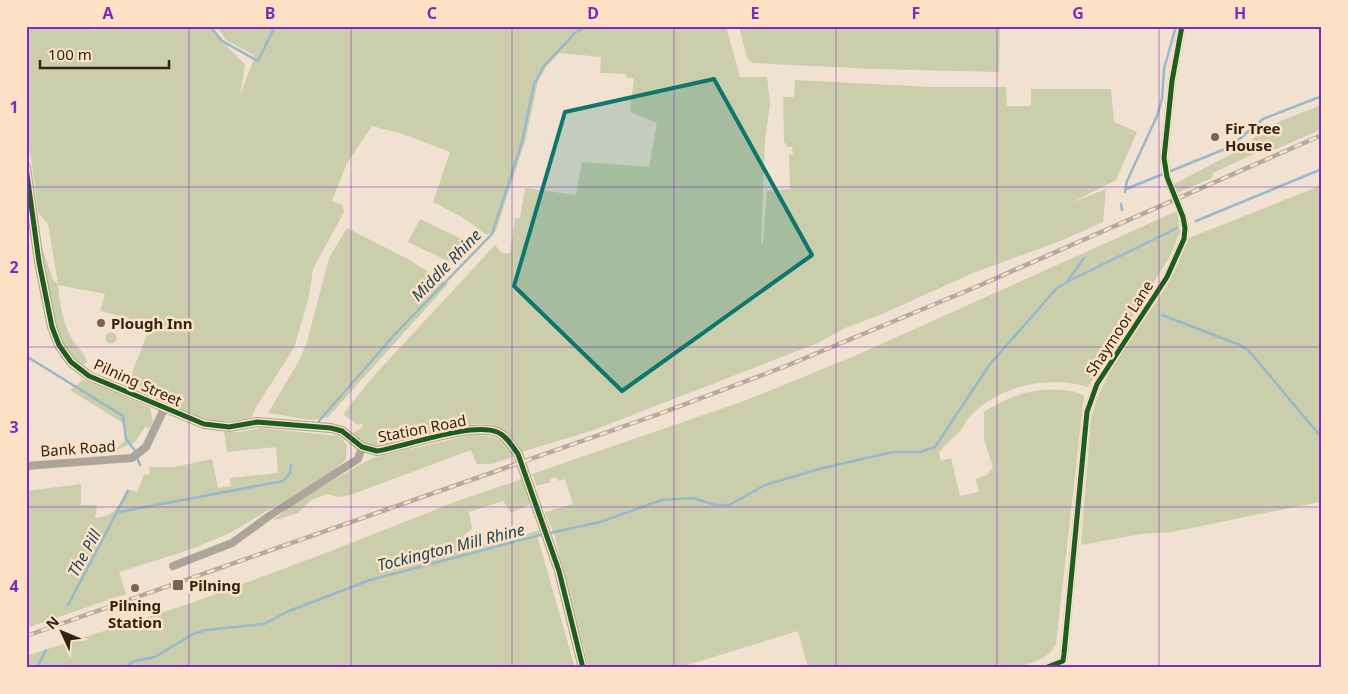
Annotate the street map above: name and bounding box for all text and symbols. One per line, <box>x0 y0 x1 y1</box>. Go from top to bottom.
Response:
text: A <box>102 2 114 24</box>
text: B <box>265 2 275 24</box>
text: C <box>427 2 437 24</box>
text: D <box>587 2 599 24</box>
text: E <box>751 2 760 24</box>
text: F <box>912 2 920 24</box>
text: G <box>1072 2 1084 24</box>
text: H <box>1234 2 1246 24</box>
scale bar <box>40 38 169 70</box>
text: 100 m <box>48 44 92 64</box>
text: 1 <box>9 96 19 118</box>
place label: Fir Tree House <box>1225 118 1281 155</box>
marker: Fir Tree House <box>1209 131 1221 143</box>
water label: Middle Rhine <box>406 224 486 306</box>
text: 2 <box>9 256 19 278</box>
street label: Shaymoor Lane <box>1081 276 1157 380</box>
place label: Plough Inn <box>111 313 192 333</box>
marker: Plough Inn <box>95 317 107 329</box>
street label: Pilning Street <box>91 354 186 411</box>
street label: Station Road <box>376 410 468 446</box>
text: 3 <box>9 416 19 438</box>
street label: Bank Road <box>40 435 116 461</box>
water label: Tockington Mill Rhine <box>375 518 527 576</box>
water label: The Pill <box>62 525 106 581</box>
text: 4 <box>9 575 19 597</box>
place label: Pilning <box>189 575 241 595</box>
marker: Pilning <box>171 578 185 592</box>
marker: Pilning Station <box>129 582 141 594</box>
place label: Pilning Station <box>108 595 162 632</box>
north arrow <box>38 606 88 656</box>
text: N <box>41 612 63 633</box>

